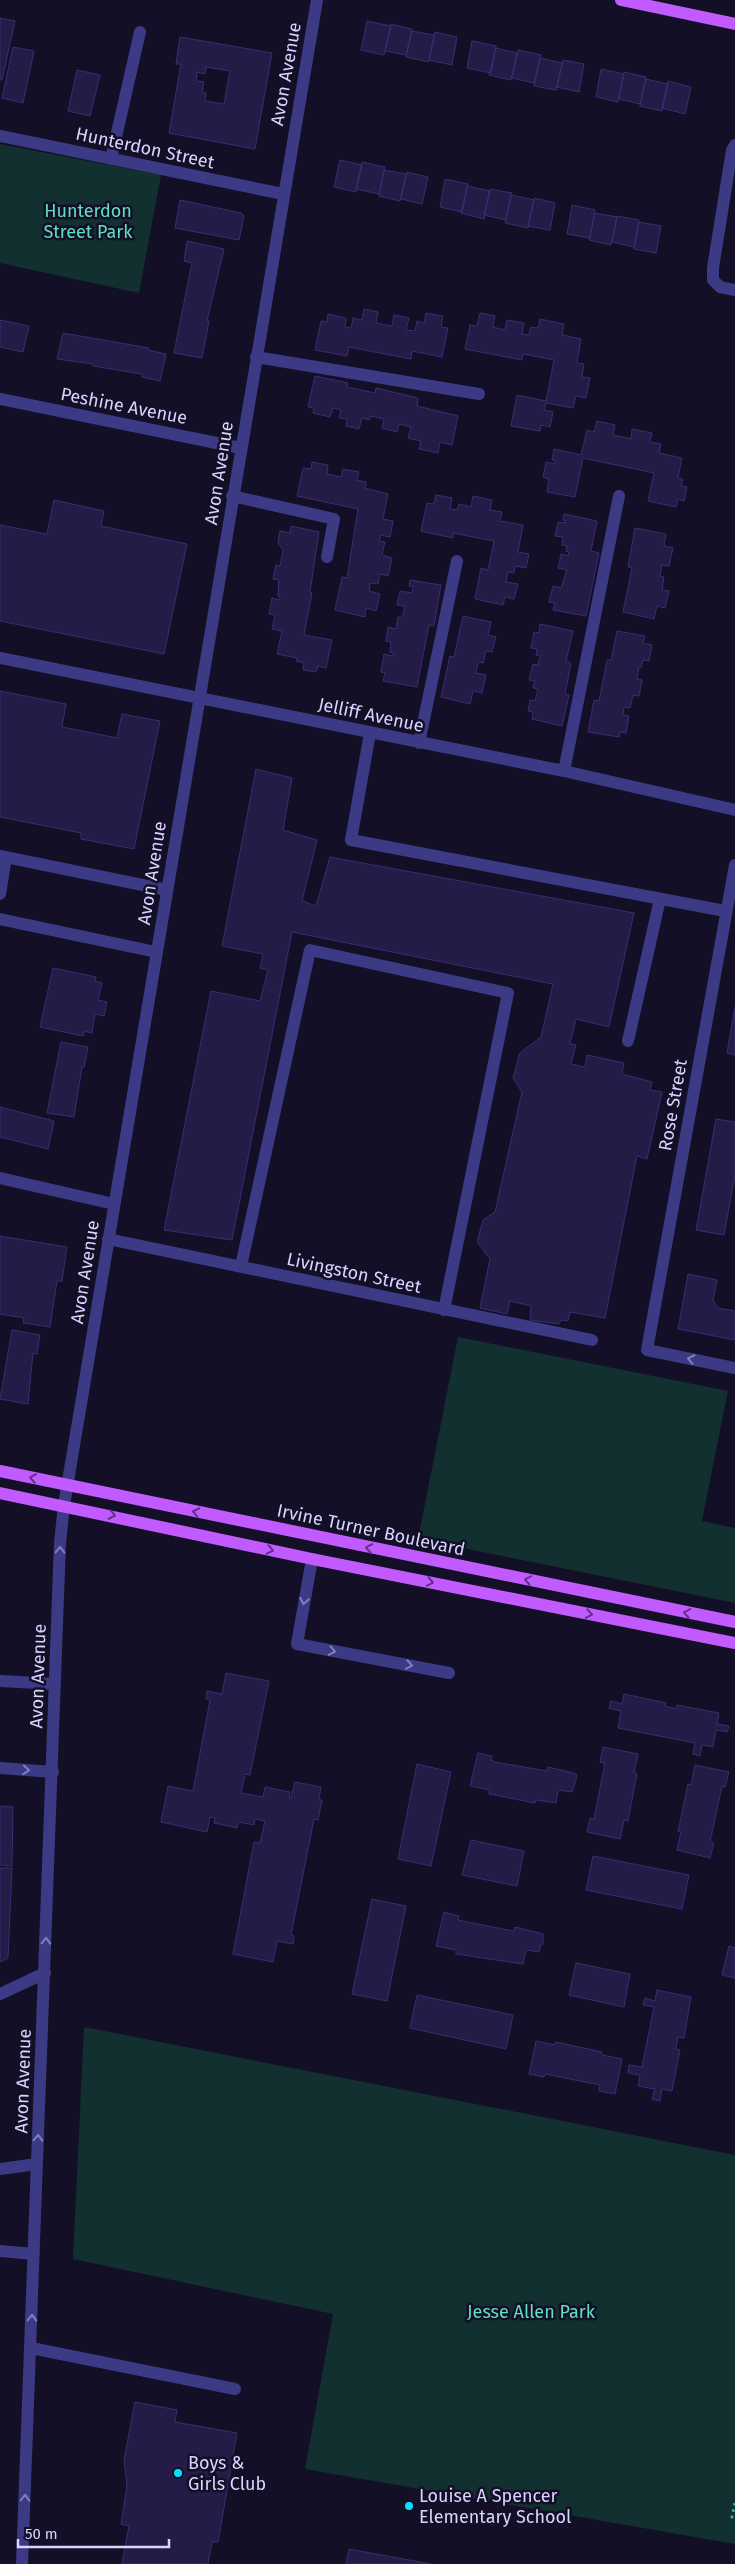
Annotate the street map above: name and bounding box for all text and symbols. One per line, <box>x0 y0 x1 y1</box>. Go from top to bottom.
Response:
street label: Avon Avenue <box>266 21 306 127</box>
street label: Hunterdon Street <box>74 123 217 174</box>
park label: Hunterdon Street Park <box>43 200 133 243</box>
street label: Peshine Avenue <box>59 383 189 429</box>
street label: Avon Avenue <box>200 420 238 526</box>
street label: Jelliff Avenue <box>316 693 426 737</box>
street label: Avon Avenue <box>133 820 171 926</box>
street label: Rose Street <box>654 1057 692 1153</box>
street label: Avon Avenue <box>66 1219 104 1325</box>
street label: Livingston Street <box>285 1248 424 1298</box>
one-way arrow <box>686 1355 695 1365</box>
one-way arrow <box>29 1473 38 1483</box>
street label: Irvine Turner Boulevard <box>275 1499 467 1561</box>
one-way arrow <box>192 1507 201 1518</box>
one-way arrow <box>107 1509 116 1520</box>
one-way arrow <box>364 1543 373 1554</box>
one-way arrow <box>266 1544 275 1555</box>
one-way arrow <box>55 1546 65 1554</box>
one-way arrow <box>425 1576 434 1587</box>
one-way arrow <box>524 1576 532 1586</box>
one-way arrow <box>300 1597 310 1606</box>
one-way arrow <box>585 1608 593 1618</box>
one-way arrow <box>683 1608 692 1618</box>
street label: Avon Avenue <box>25 1623 51 1729</box>
one-way arrow <box>328 1645 337 1656</box>
one-way arrow <box>404 1660 413 1670</box>
one-way arrow <box>23 1764 31 1775</box>
one-way arrow <box>41 1936 51 1944</box>
street label: Avon Avenue <box>10 2028 36 2134</box>
one-way arrow <box>33 2134 44 2142</box>
park label: Jesse Allen Park <box>467 2301 596 2323</box>
one-way arrow <box>26 2314 37 2322</box>
place label: Boys & Girls Club <box>188 2452 266 2495</box>
marker: Boys & Girls Club <box>172 2467 184 2479</box>
place label: Louise A Spencer Elementary School <box>419 2485 571 2528</box>
one-way arrow <box>20 2494 30 2502</box>
marker: Louise A Spencer Elementary School <box>403 2500 415 2512</box>
scale bar <box>18 2516 169 2548</box>
text: 50 m <box>25 2525 58 2543</box>

